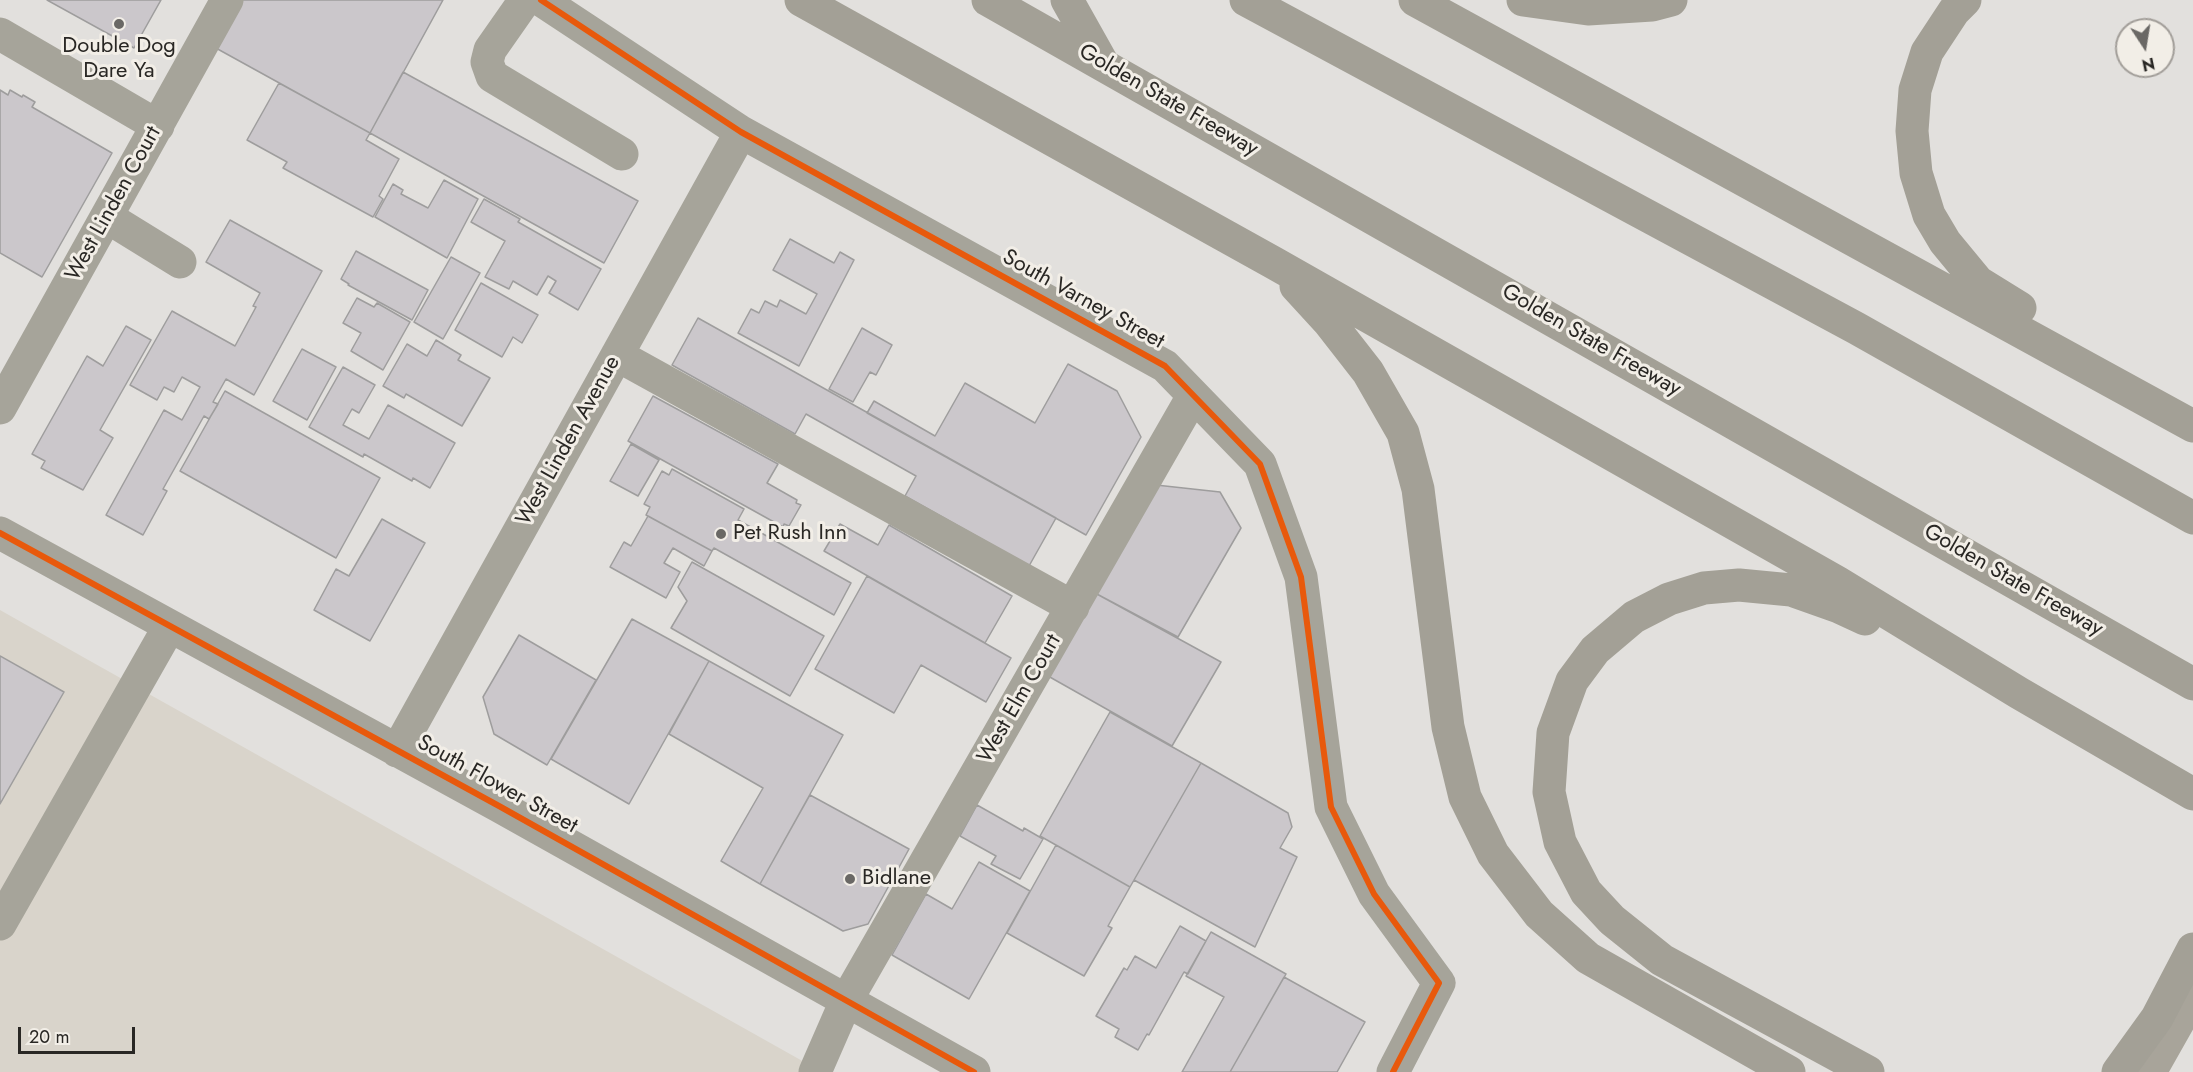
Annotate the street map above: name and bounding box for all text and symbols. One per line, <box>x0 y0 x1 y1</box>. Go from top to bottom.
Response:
marker: Double Dog Dare Ya <box>112 17 126 31</box>
north arrow <box>2115 18 2175 78</box>
place label: Double Dog Dare Ya <box>62 34 176 86</box>
street label: Golden State Freeway <box>1074 39 1262 163</box>
text: N <box>2140 52 2157 77</box>
street label: West Linden Court <box>61 122 167 286</box>
street label: South Varney Street <box>998 245 1168 355</box>
street label: Golden State Freeway <box>1497 279 1685 403</box>
street label: West Linden Avenue <box>511 352 627 530</box>
street label: Golden State Freeway <box>1919 519 2107 643</box>
place label: Pet Rush Inn <box>733 521 847 547</box>
marker: Pet Rush Inn <box>714 527 728 541</box>
street label: West Elm Court <box>972 630 1068 768</box>
street label: South Flower Street <box>412 730 582 840</box>
place label: Bidlane <box>862 866 931 892</box>
marker: Bidlane <box>843 872 857 886</box>
scale bar <box>21 1015 138 1053</box>
text: 20 m <box>29 1024 69 1050</box>

